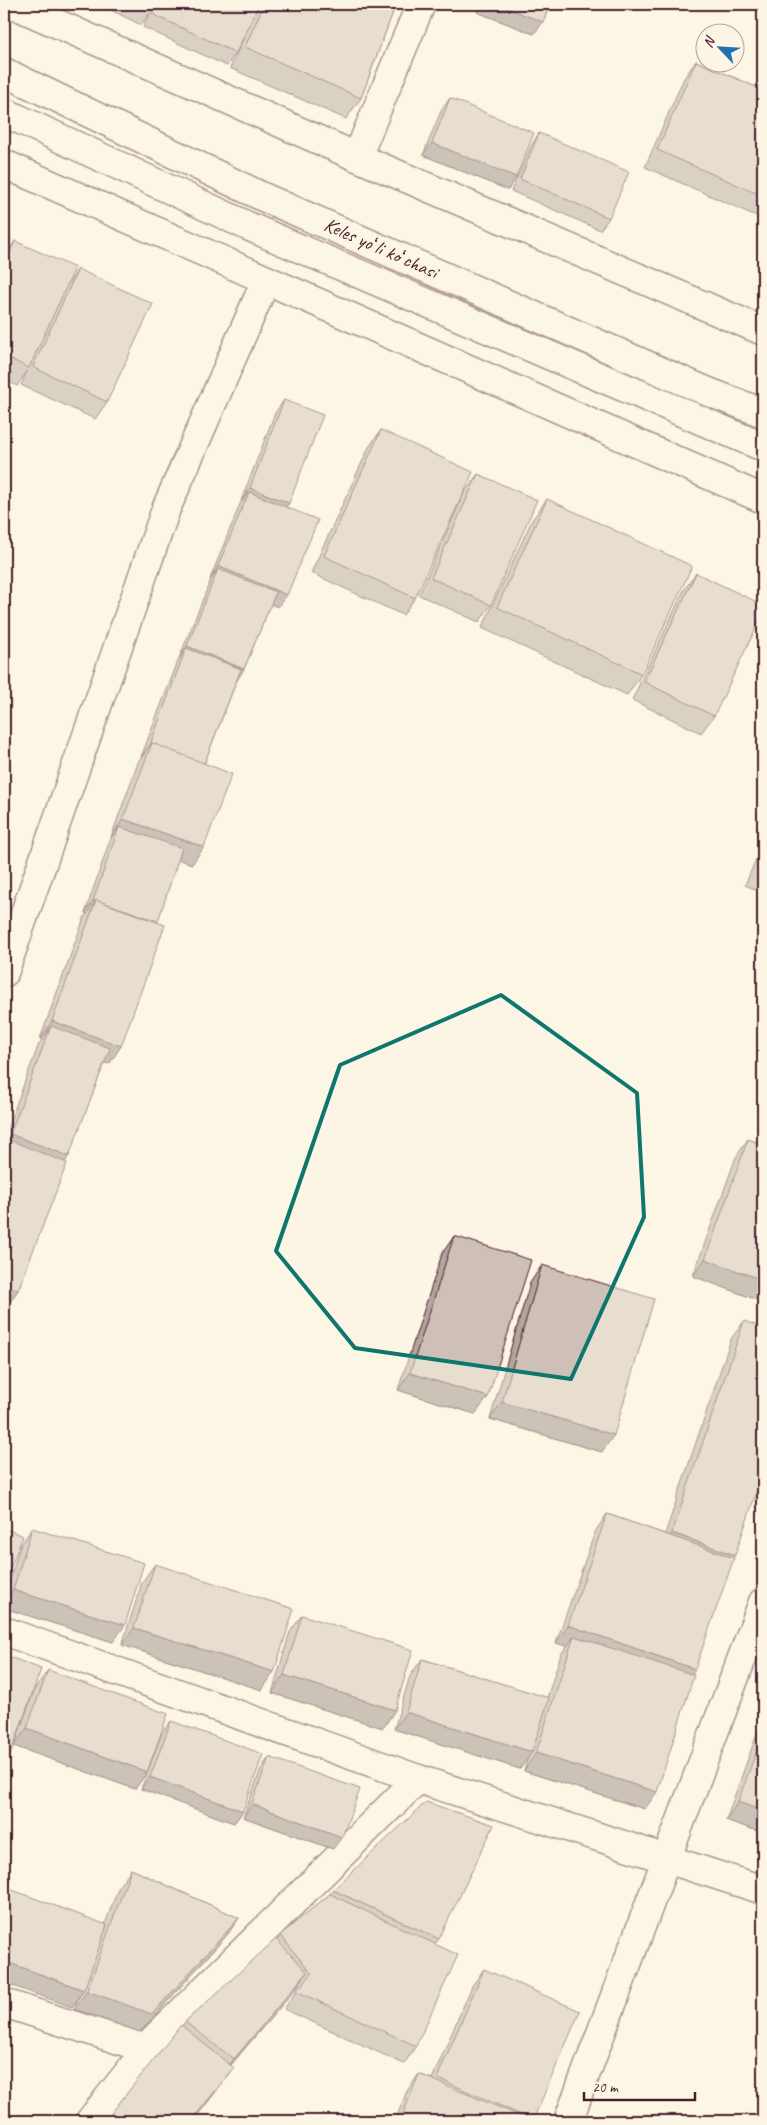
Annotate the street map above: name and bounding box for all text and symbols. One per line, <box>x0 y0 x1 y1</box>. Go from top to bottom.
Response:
north arrow <box>694 22 744 72</box>
text: N <box>699 33 719 50</box>
street label: Keles yoʻli koʻchasi <box>320 212 444 285</box>
scale bar <box>584 2070 696 2102</box>
text: 20 m <box>592 2078 619 2097</box>

